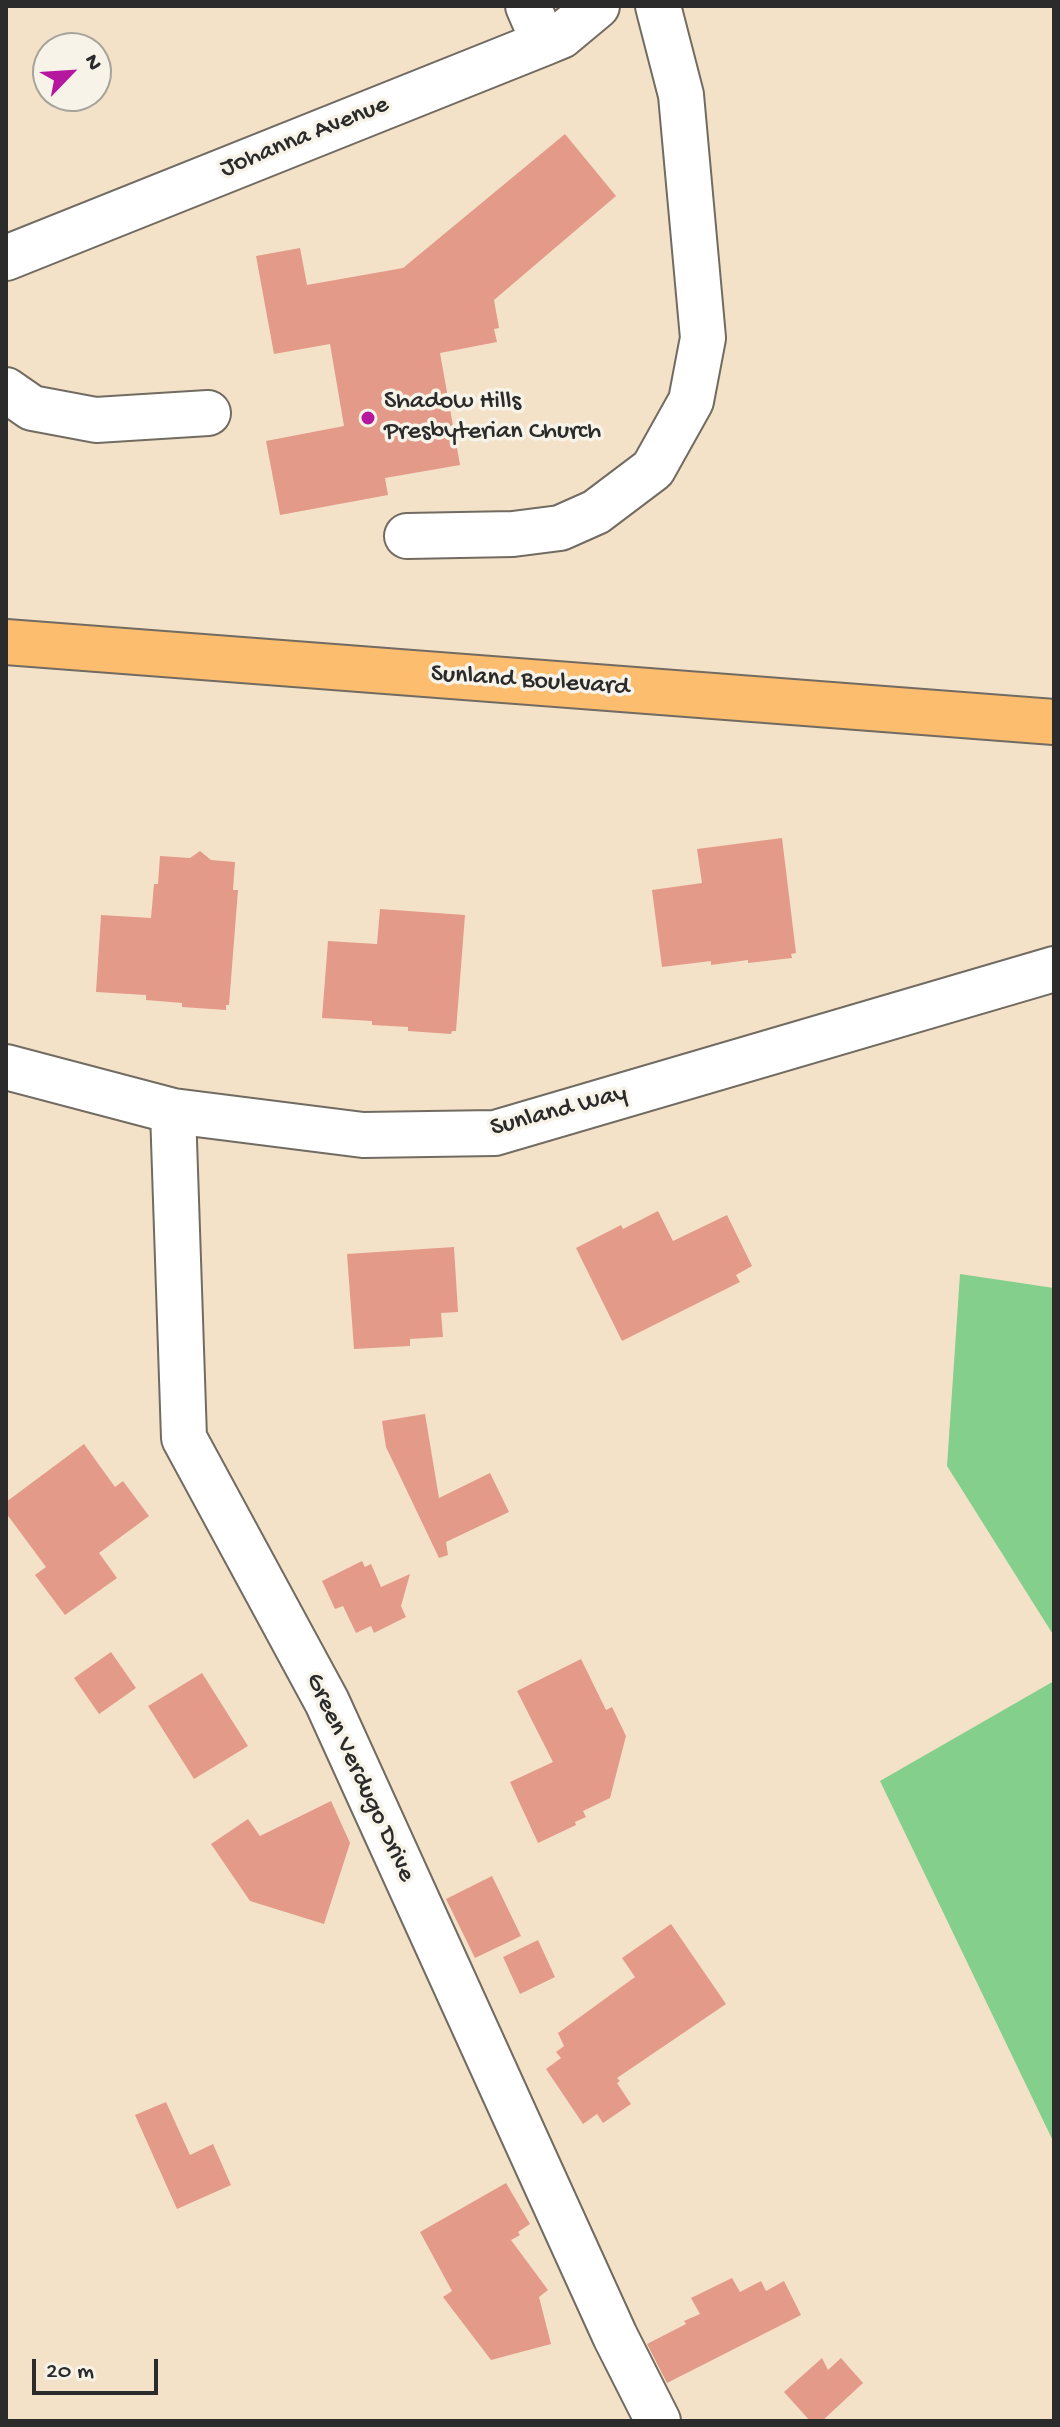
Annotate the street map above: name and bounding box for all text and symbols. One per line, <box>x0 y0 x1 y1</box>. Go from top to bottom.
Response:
north arrow <box>32 32 112 112</box>
text: N <box>77 51 107 75</box>
street label: Johanna Avenue <box>216 90 394 186</box>
place label: Shadow Hills Presbyterian Church <box>384 387 601 448</box>
marker: Shadow Hills Presbyterian Church <box>359 409 377 427</box>
street label: Sunland Boulevard <box>430 659 630 705</box>
street label: Sunland Way <box>487 1079 631 1145</box>
street label: Green Verdugo Drive <box>297 1669 421 1887</box>
scale bar <box>36 2343 162 2393</box>
text: 20 m <box>46 2358 94 2387</box>

